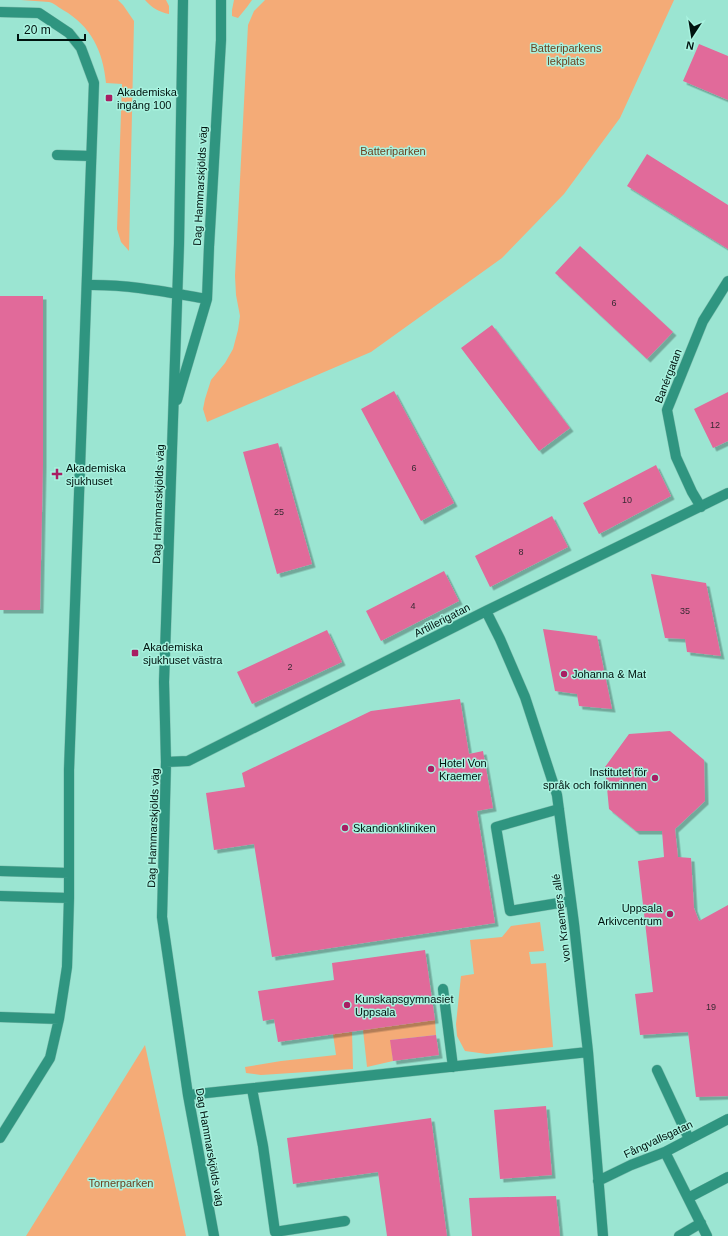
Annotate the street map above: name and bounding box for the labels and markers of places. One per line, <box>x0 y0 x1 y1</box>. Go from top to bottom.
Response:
place label: Akademiska ingång 100 <box>117 86 178 111</box>
marker: Akademiska ingång 100 <box>104 93 114 103</box>
place label: Akademiska sjukhuset <box>66 462 127 487</box>
marker: Akademiska sjukhuset <box>51 468 63 480</box>
place label: Akademiska sjukhuset västra <box>143 641 223 666</box>
marker: Akademiska sjukhuset västra <box>130 648 140 658</box>
place label: Johanna & Mat <box>572 668 646 680</box>
marker: Johanna & Mat <box>559 669 569 679</box>
place label: Hotel Von Kraemer <box>439 757 487 782</box>
marker: Hotel Von Kraemer <box>426 764 436 774</box>
place label: Institutet för språk och folkminnen <box>543 766 647 791</box>
marker: Institutet för språk och folkminnen <box>650 773 660 783</box>
place label: Skandionkliniken <box>353 822 436 834</box>
marker: Skandionkliniken <box>340 823 350 833</box>
place label: Uppsala Arkivcentrum <box>598 902 663 927</box>
marker: Uppsala Arkivcentrum <box>665 909 675 919</box>
place label: Kunskapsgymnasiet Uppsala <box>355 993 453 1018</box>
marker: Kunskapsgymnasiet Uppsala <box>342 1000 352 1010</box>

